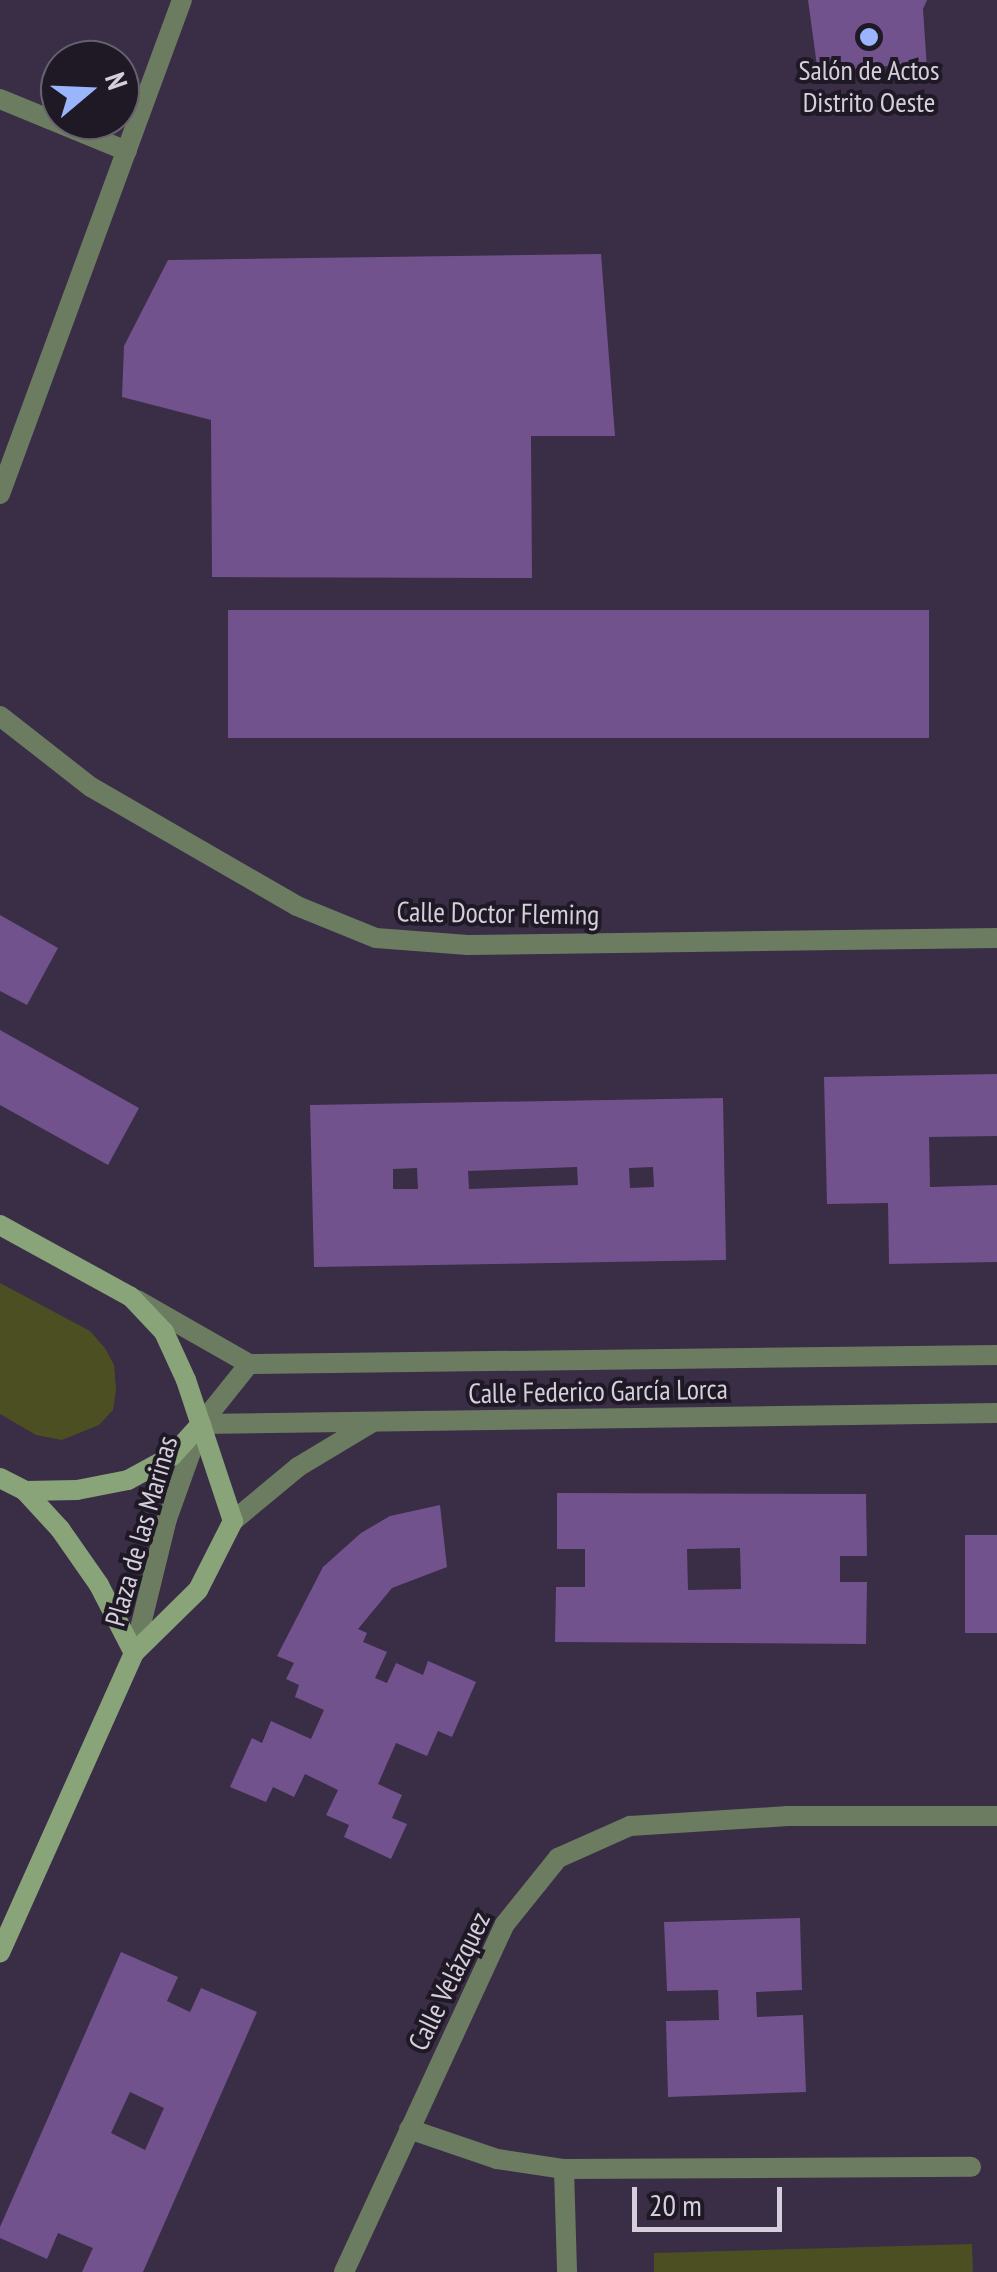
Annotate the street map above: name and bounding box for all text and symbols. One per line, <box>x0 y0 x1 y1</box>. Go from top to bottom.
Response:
marker: Salón de Actos Distrito Oeste <box>858 26 880 48</box>
north arrow <box>40 40 140 140</box>
place label: Salón de Actos Distrito Oeste <box>798 53 940 119</box>
text: N <box>97 68 137 94</box>
street label: Calle Doctor Fleming <box>396 894 600 932</box>
street label: Calle Federico García Lorca <box>468 1372 728 1410</box>
street label: Plaza de las Marinas <box>98 1432 184 1630</box>
street label: Calle Velázquez <box>401 1906 497 2056</box>
scale bar <box>637 2167 787 2229</box>
text: 20 m <box>649 2185 702 2224</box>

